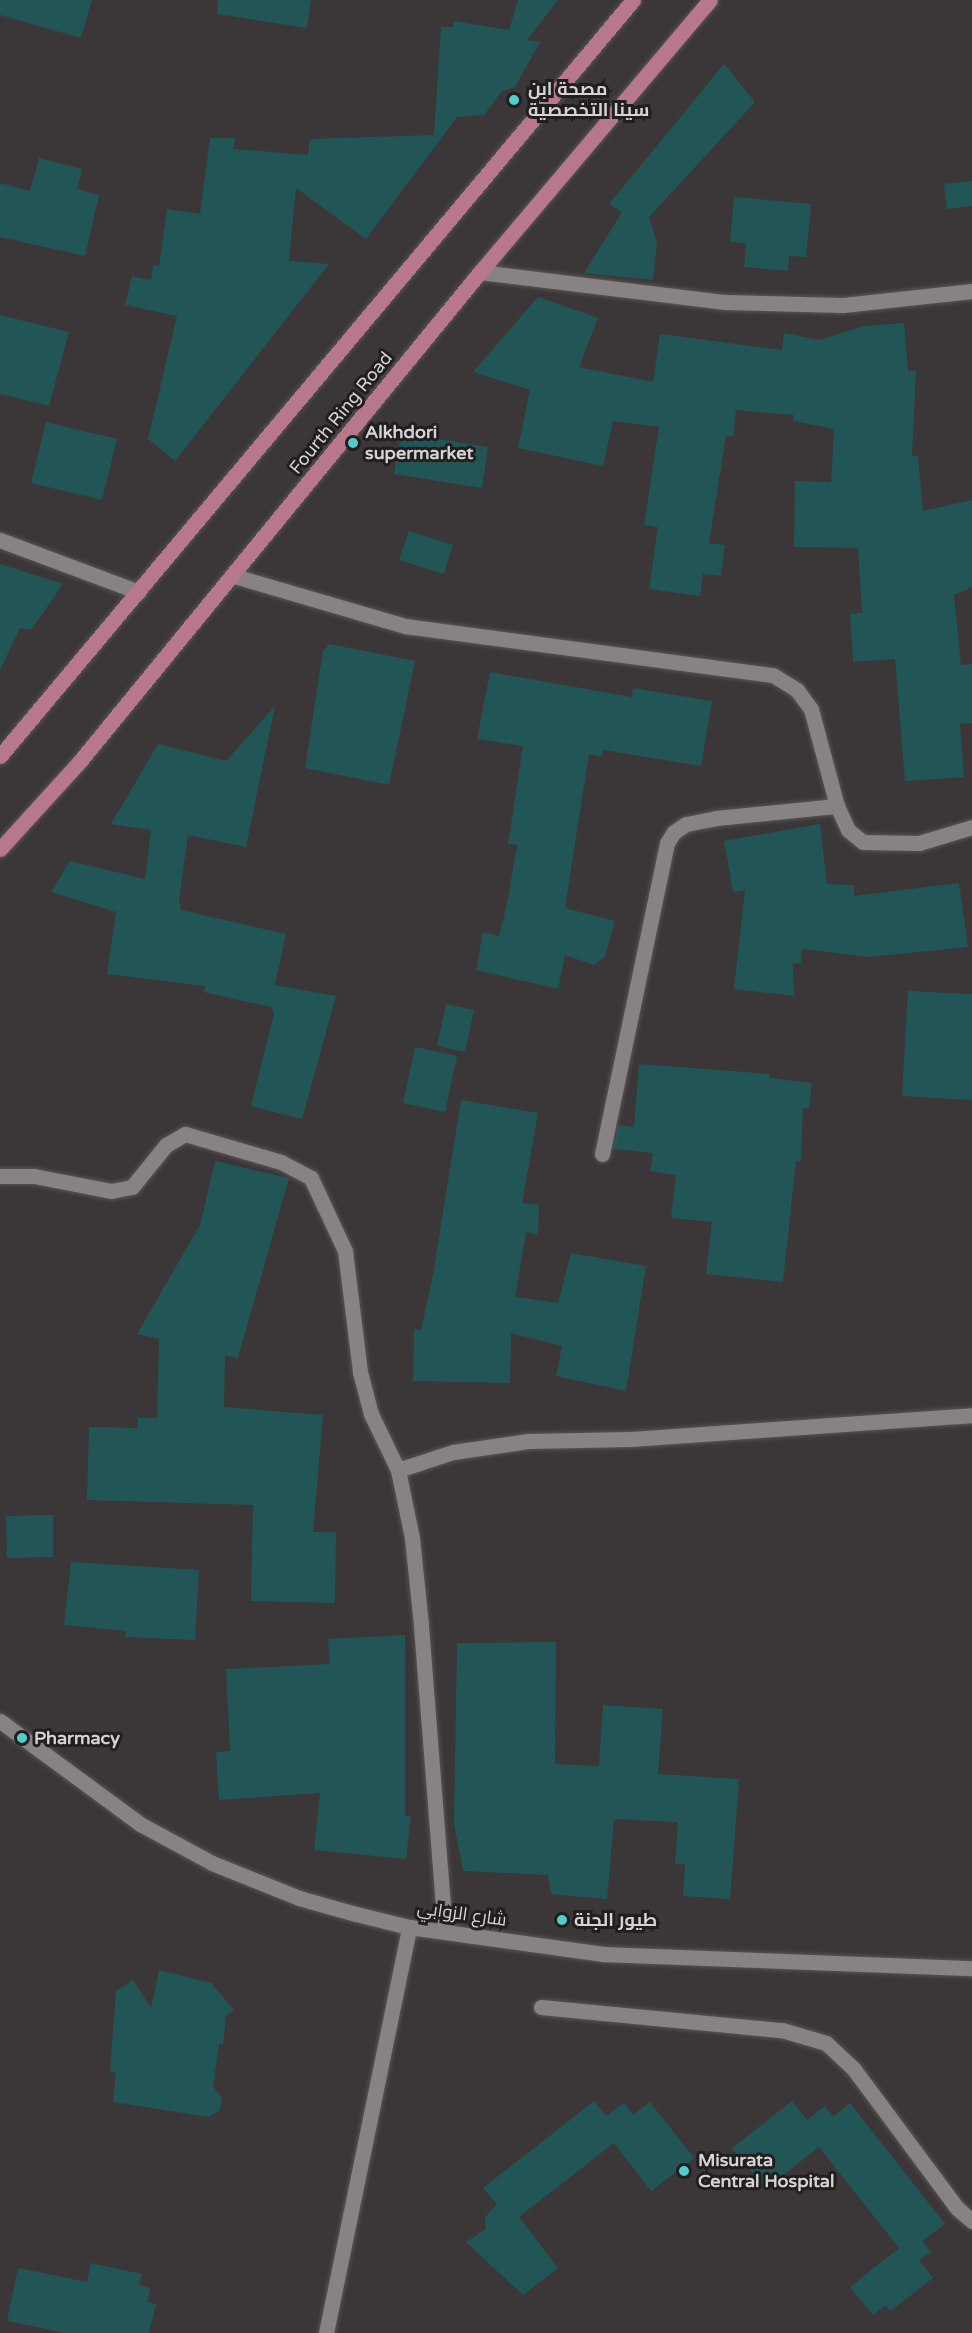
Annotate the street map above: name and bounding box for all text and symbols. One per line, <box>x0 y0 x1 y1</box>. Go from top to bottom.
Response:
place label: مصحة ابن سينا التخصصية <box>528 79 649 122</box>
marker: مصحة ابن سينا التخصصية <box>505 91 523 109</box>
street label: Fourth Ring Road <box>285 348 397 478</box>
place label: Alkhdori supermarket <box>365 422 473 464</box>
marker: Alkhdori supermarket <box>346 436 360 450</box>
place label: Pharmacy <box>34 1727 120 1749</box>
marker: Pharmacy <box>15 1731 29 1745</box>
street label: شارع الزوابي <box>416 1897 508 1931</box>
place label: طيور الجنة <box>574 1909 657 1931</box>
marker: طيور الجنة <box>555 1913 569 1927</box>
place label: Misurata Central Hospital <box>698 2150 834 2192</box>
marker: Misurata Central Hospital <box>675 2162 693 2180</box>

